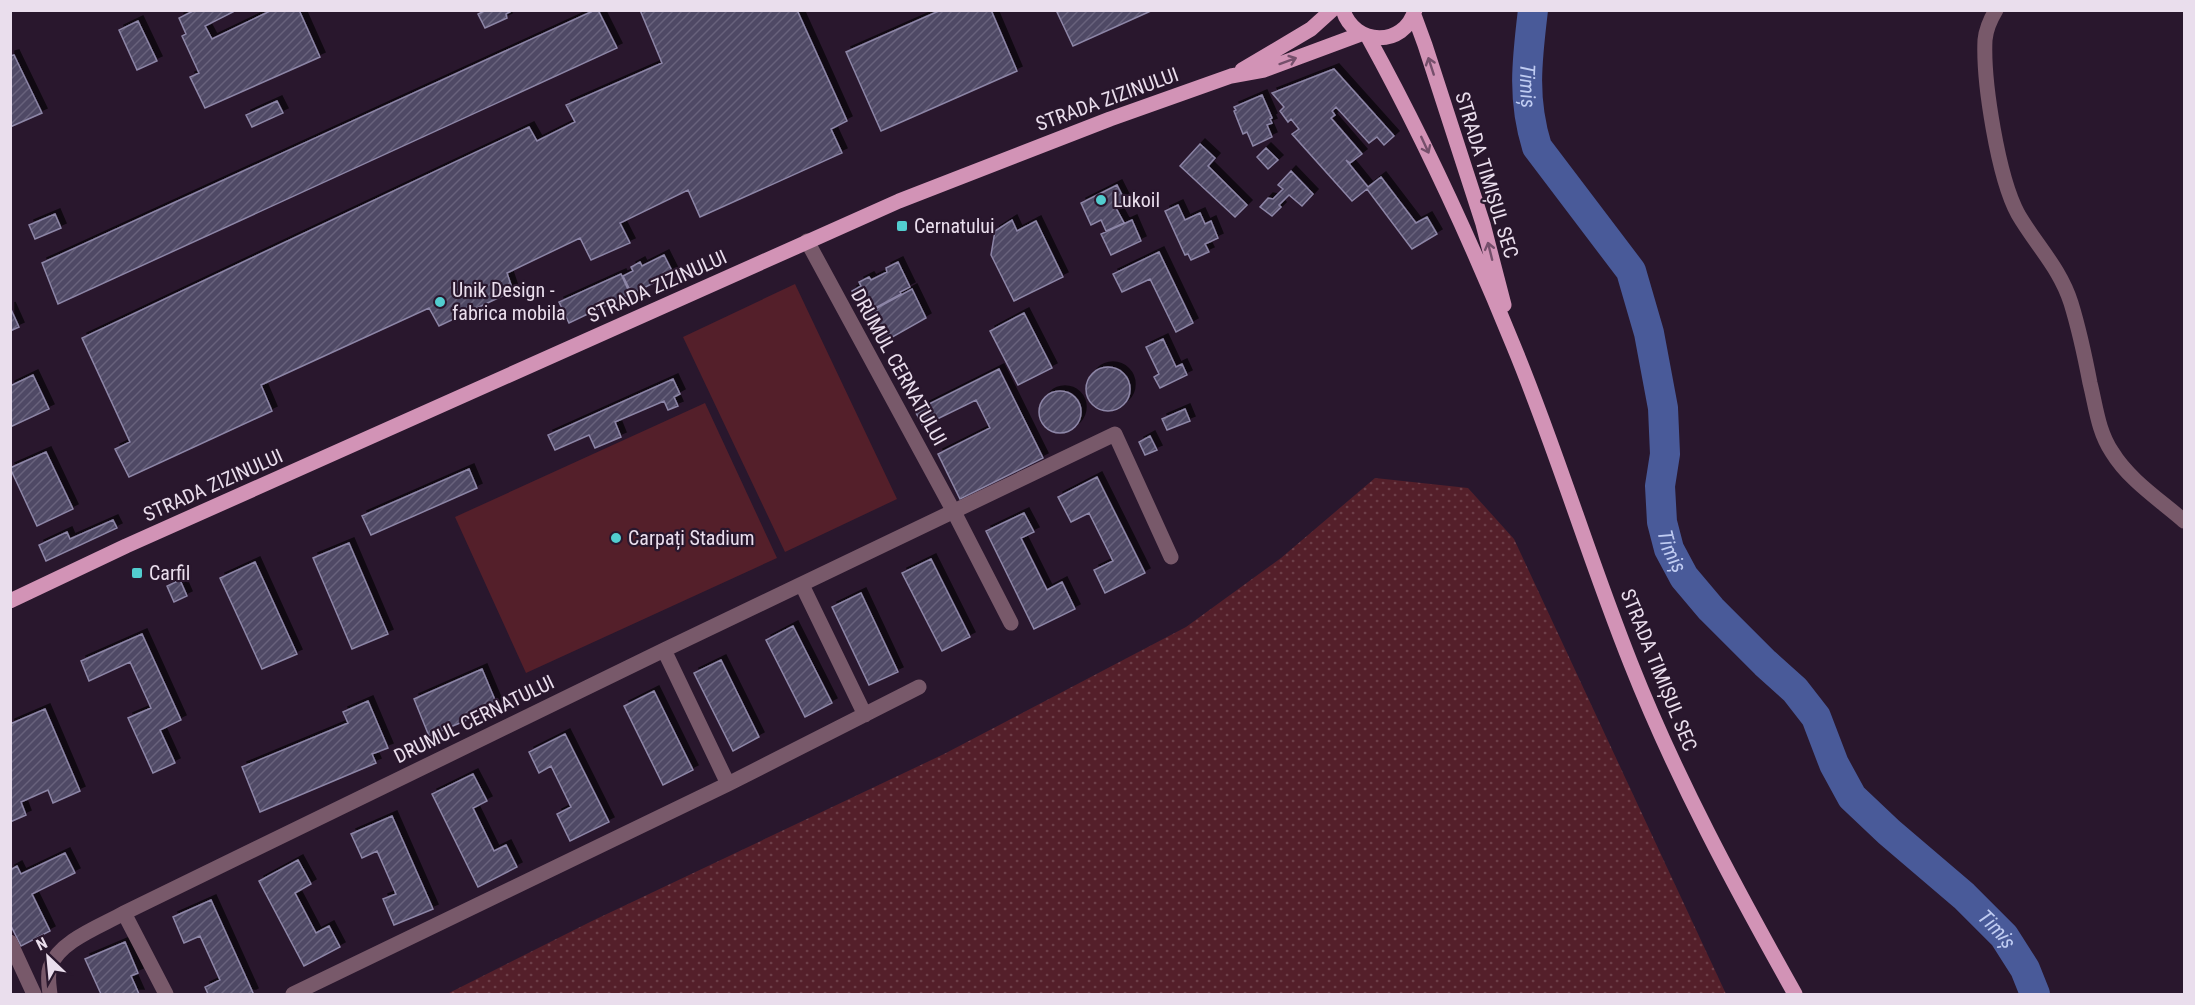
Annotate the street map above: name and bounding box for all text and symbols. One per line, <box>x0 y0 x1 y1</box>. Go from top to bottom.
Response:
one-way arrow <box>1278 55 1296 66</box>
one-way arrow <box>1425 57 1436 76</box>
street label: STRADA ZIZINULUI <box>1032 62 1182 136</box>
water label: Timiș <box>1515 63 1541 109</box>
street label: STRADA TIMIȘUL SEC <box>1450 89 1524 261</box>
one-way arrow <box>1419 135 1431 153</box>
place label: Lukoil <box>1113 188 1160 212</box>
marker: Lukoil <box>1094 193 1108 207</box>
place label: Cernatului <box>914 214 995 238</box>
marker: Cernatului <box>895 219 909 233</box>
one-way arrow <box>1484 242 1496 261</box>
street label: STRADA ZIZINULUI <box>584 245 730 327</box>
place label: Unik Design - fabrica mobila <box>452 278 566 325</box>
street label: DRUMUL CERNATULUI <box>846 285 952 449</box>
marker: Unik Design - fabrica mobila <box>433 295 447 309</box>
street label: STRADA ZIZINULUI <box>140 444 286 526</box>
place label: Carpați Stadium <box>628 526 755 551</box>
water label: Timiș <box>1653 527 1691 577</box>
marker: Carpați Stadium <box>609 531 623 545</box>
place label: Carfil <box>149 561 190 585</box>
marker: Carfil <box>130 566 144 580</box>
street label: STRADA TIMIȘUL SEC <box>1616 585 1702 755</box>
street label: DRUMUL CERNATULUI <box>390 670 558 768</box>
water label: Timiș <box>1973 905 2021 953</box>
north arrow <box>18 927 78 987</box>
text: N <box>33 933 50 955</box>

